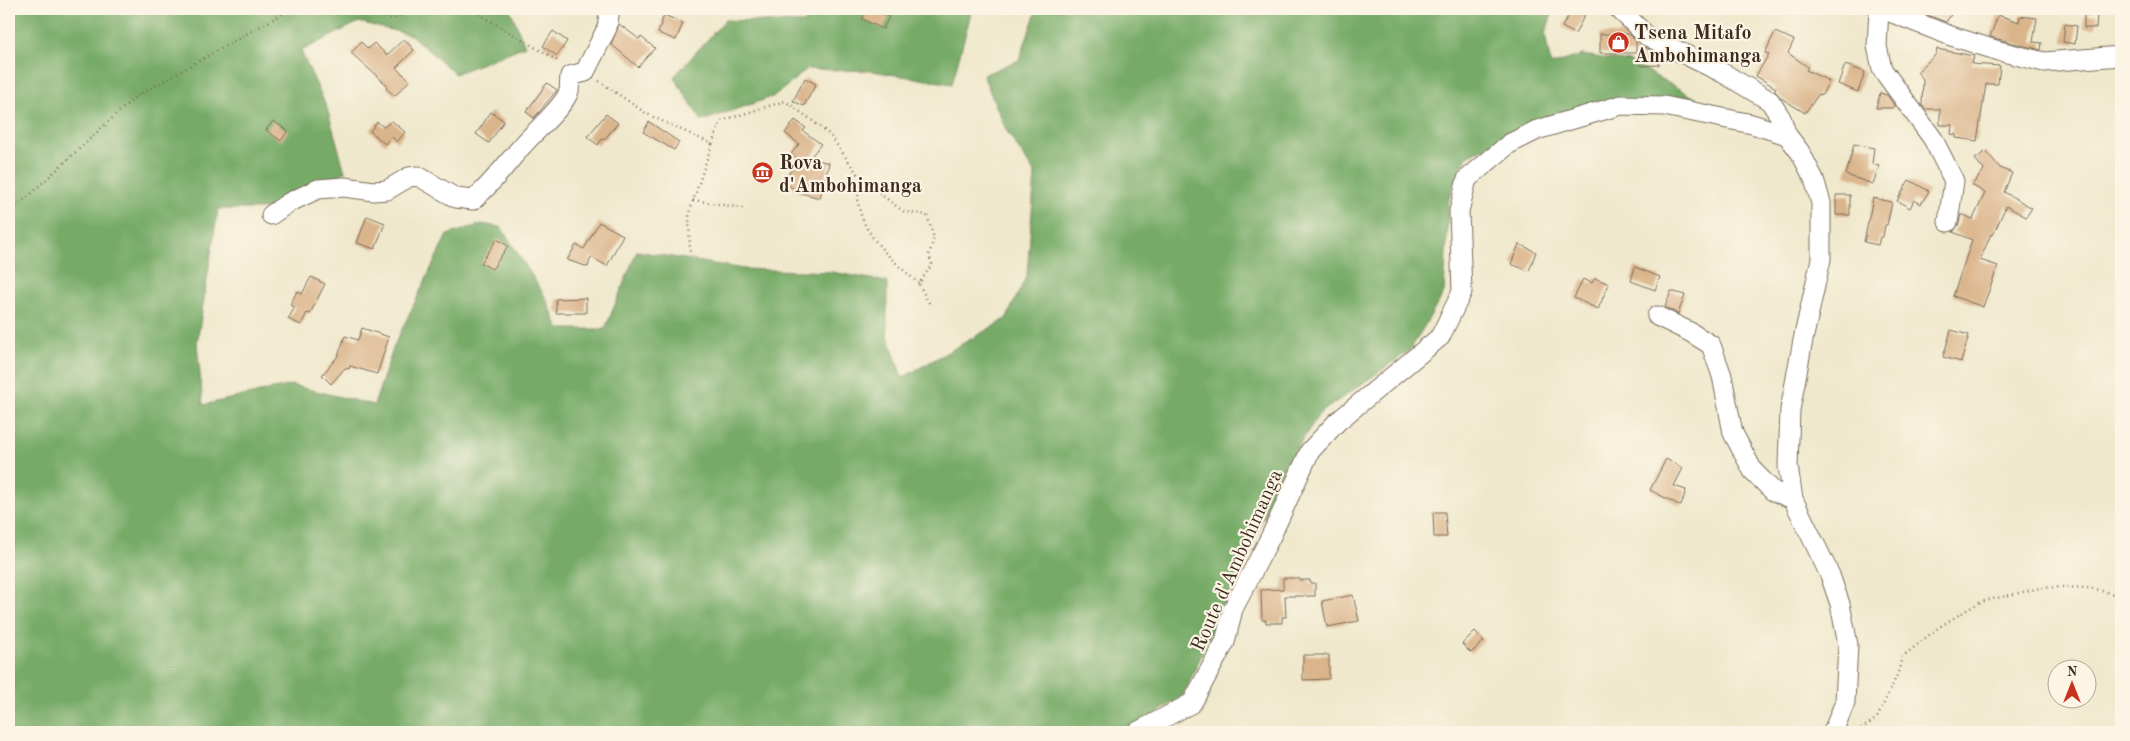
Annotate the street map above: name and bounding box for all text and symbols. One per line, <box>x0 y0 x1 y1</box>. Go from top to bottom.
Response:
place label: Tsena Mitafo Ambohimanga <box>1634 24 1761 67</box>
shop icon: Tsena Mitafo Ambohimanga <box>1606 31 1630 55</box>
place label: Rova d'Ambohimanga <box>779 154 922 197</box>
museum icon: Rova d'Ambohimanga <box>751 161 775 185</box>
street label: Route d'Ambohimanga <box>1189 467 1287 655</box>
north arrow <box>2048 658 2098 708</box>
text: N <box>2067 665 2078 679</box>

